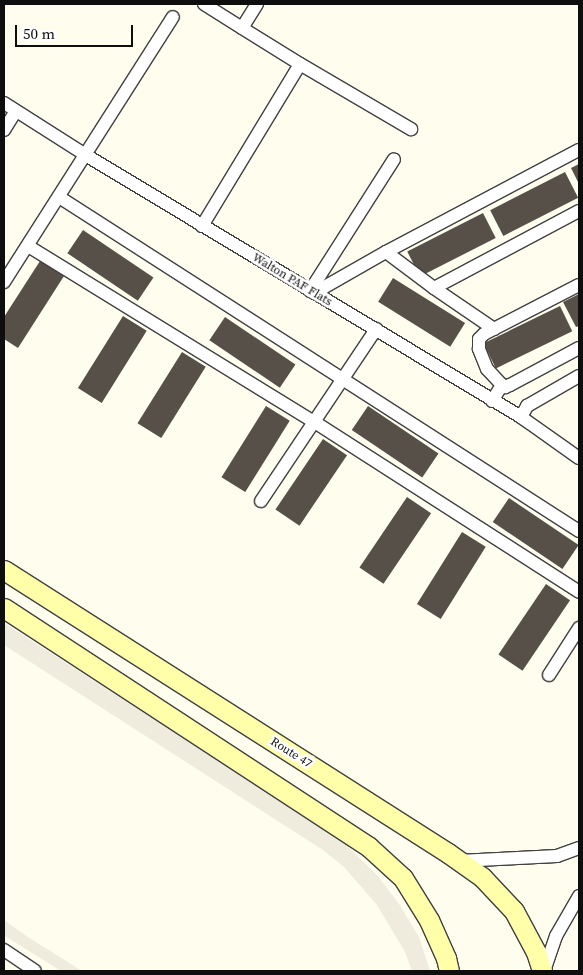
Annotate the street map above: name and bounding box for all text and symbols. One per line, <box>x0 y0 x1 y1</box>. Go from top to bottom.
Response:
scale bar <box>18 15 135 47</box>
text: 50 m <box>23 23 55 44</box>
street label: Walton PAF Flats <box>250 251 334 309</box>
street label: Route 47 <box>268 735 314 771</box>

